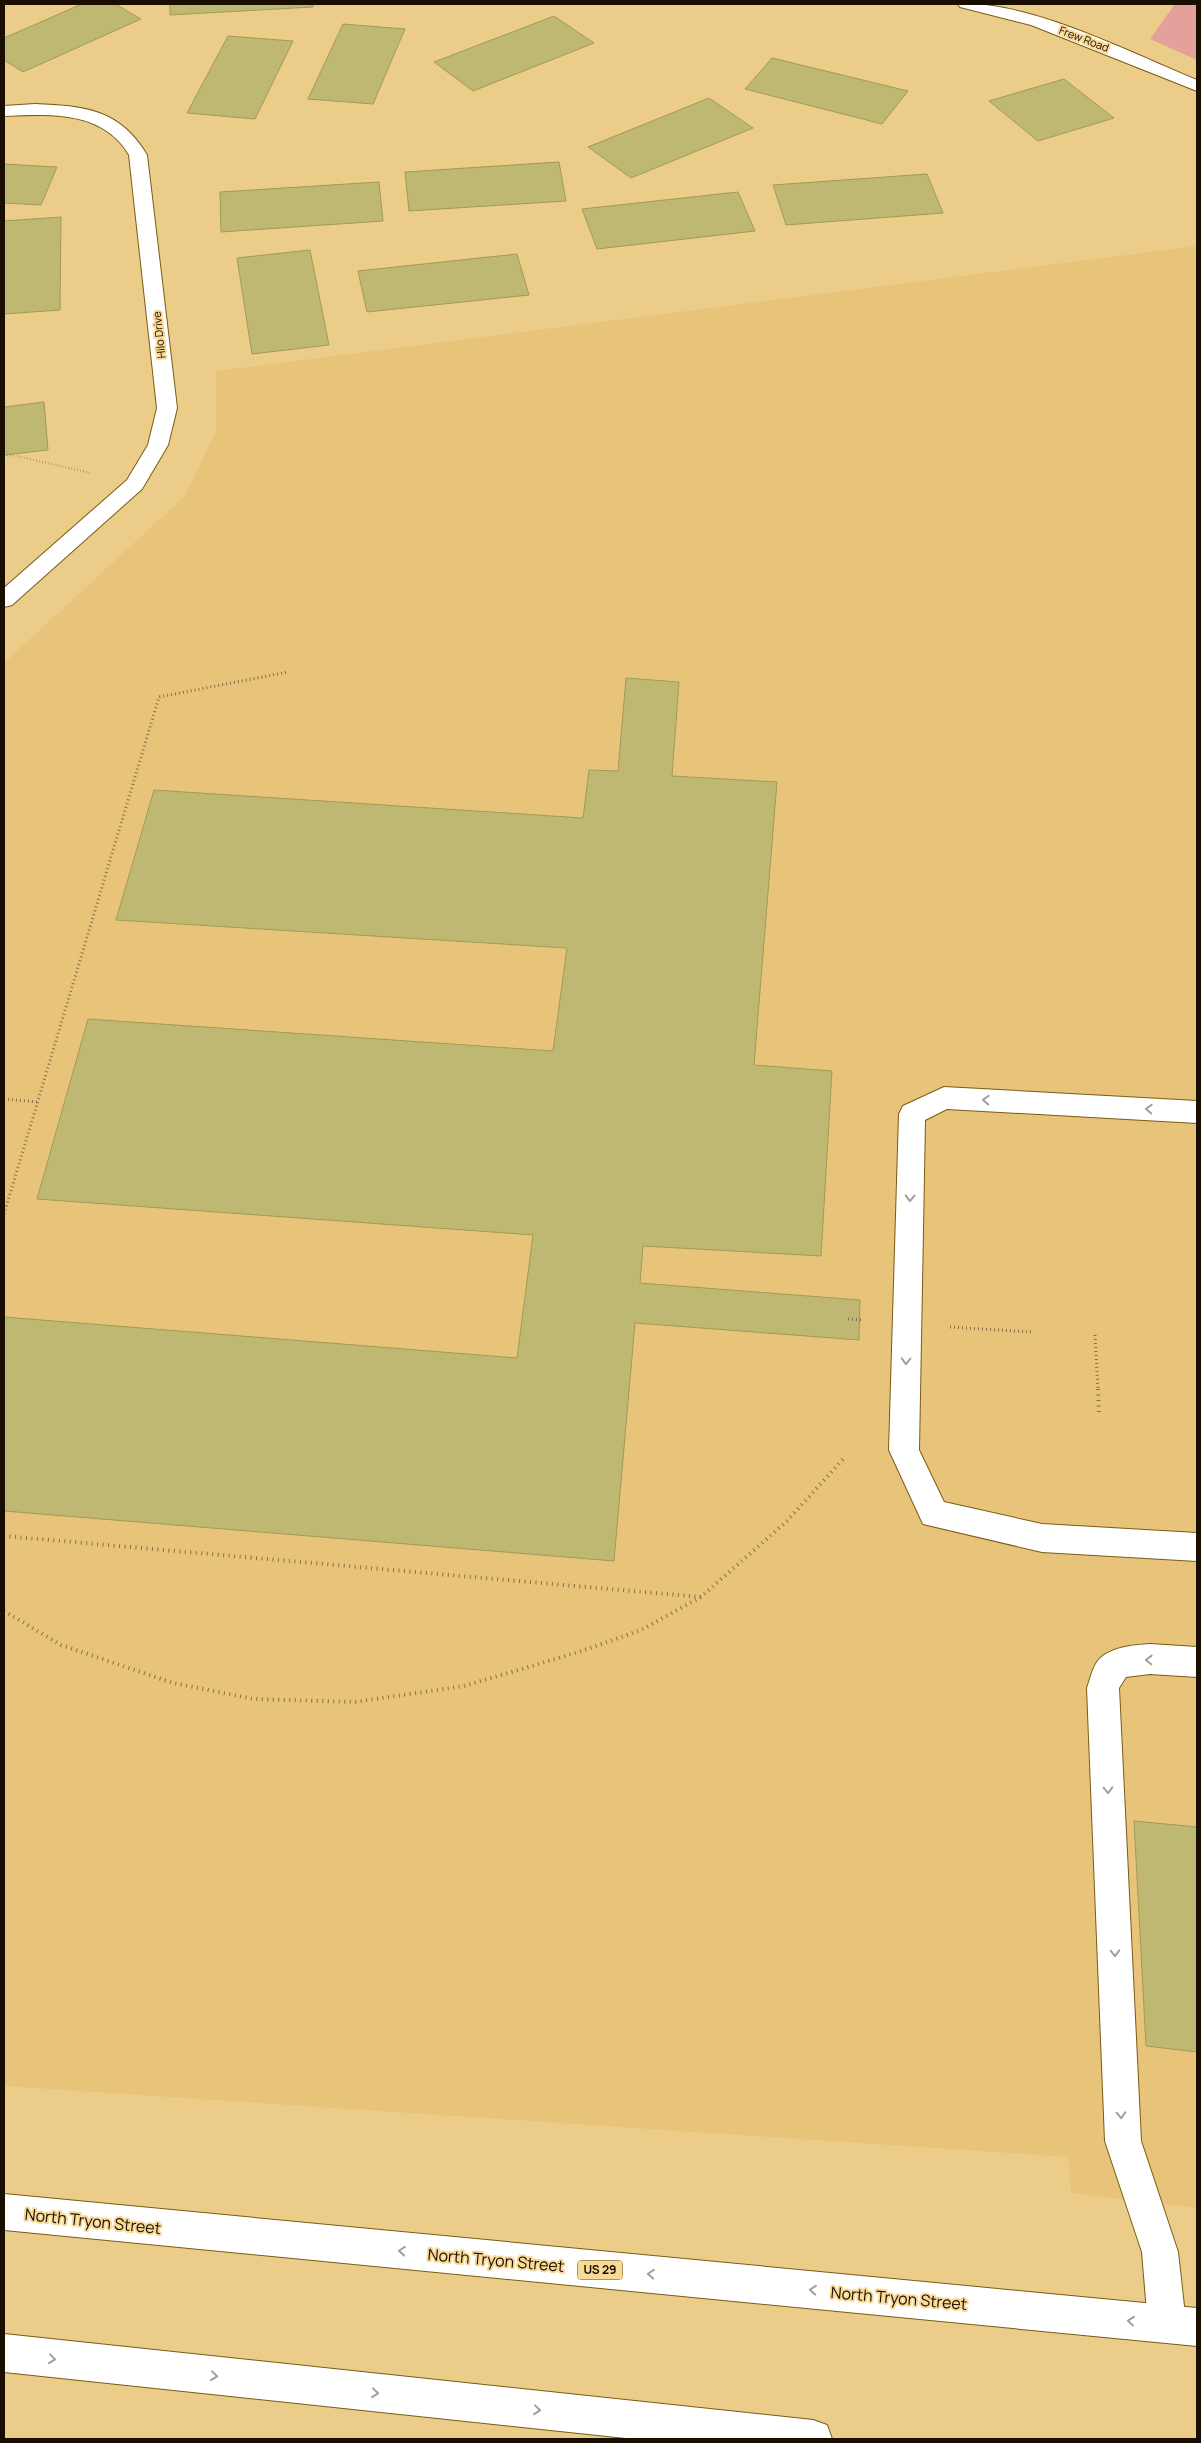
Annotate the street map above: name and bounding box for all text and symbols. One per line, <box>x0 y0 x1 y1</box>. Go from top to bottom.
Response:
street label: Frew Road <box>1057 22 1111 55</box>
street label: Hilo Drive <box>149 310 168 359</box>
one-way arrow <box>982 1095 990 1106</box>
one-way arrow <box>1144 1103 1152 1114</box>
one-way arrow <box>905 1195 915 1203</box>
one-way arrow <box>901 1358 911 1365</box>
one-way arrow <box>1144 1655 1152 1665</box>
one-way arrow <box>1102 1787 1113 1795</box>
one-way arrow <box>1109 1949 1120 1957</box>
one-way arrow <box>1116 2111 1127 2119</box>
street label: North Tryon Street <box>24 2203 162 2239</box>
street label: North Tryon Street <box>427 2243 565 2277</box>
one-way arrow <box>398 2245 406 2256</box>
road number: US 29 <box>578 2260 622 2280</box>
one-way arrow <box>647 2269 655 2280</box>
street label: North Tryon Street <box>830 2281 968 2315</box>
one-way arrow <box>808 2285 816 2296</box>
one-way arrow <box>1127 2315 1135 2326</box>
one-way arrow <box>48 2353 56 2364</box>
one-way arrow <box>210 2370 218 2381</box>
one-way arrow <box>372 2387 380 2398</box>
one-way arrow <box>533 2404 541 2415</box>

